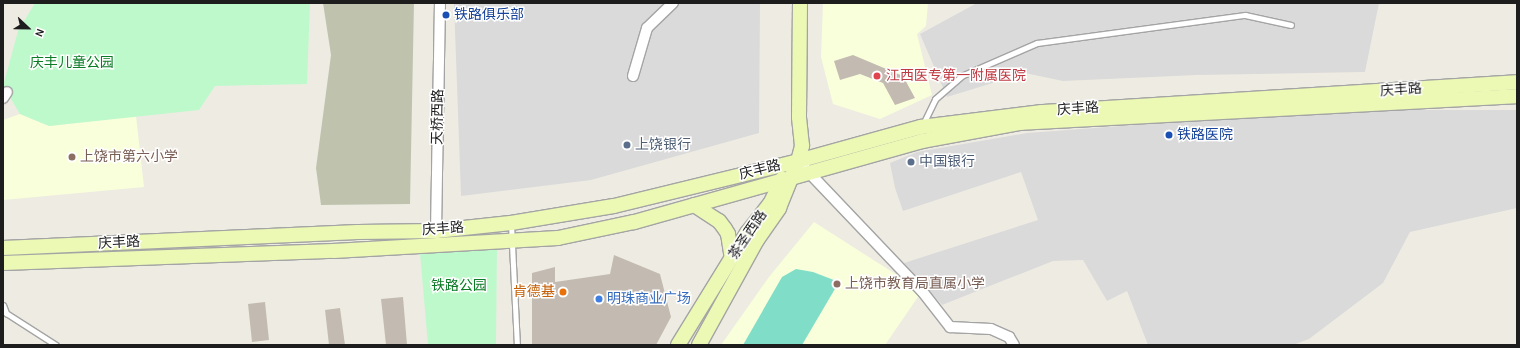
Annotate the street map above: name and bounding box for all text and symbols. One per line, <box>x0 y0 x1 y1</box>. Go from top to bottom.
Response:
place label: 铁路俱乐部 <box>454 7 524 23</box>
north arrow <box>8 8 48 48</box>
marker: 铁路俱乐部 <box>441 10 451 20</box>
text: N <box>32 27 47 39</box>
park label: 庆丰儿童公园 <box>30 55 114 71</box>
place label: 江西医专第一附属医院 <box>886 68 1026 84</box>
marker: 江西医专第一附属医院 <box>871 70 883 82</box>
street label: 庆丰路 <box>1379 80 1423 100</box>
street label: 天桥西路 <box>429 89 447 145</box>
street label: 庆丰路 <box>1056 99 1100 119</box>
place label: 铁路医院 <box>1177 127 1233 143</box>
marker: 铁路医院 <box>1164 130 1174 140</box>
place label: 上饶银行 <box>635 137 691 153</box>
marker: 上饶银行 <box>622 140 632 150</box>
place label: 上饶市第六小学 <box>80 149 178 165</box>
marker: 上饶市第六小学 <box>67 152 77 162</box>
place label: 中国银行 <box>919 154 975 170</box>
street label: 庆丰路 <box>738 157 782 183</box>
marker: 中国银行 <box>906 157 916 167</box>
street label: 茶圣西路 <box>725 207 771 263</box>
street label: 庆丰路 <box>421 219 465 239</box>
street label: 庆丰路 <box>98 234 140 252</box>
place label: 上饶市教育局直属小学 <box>845 276 985 292</box>
park label: 铁路公园 <box>431 278 487 294</box>
marker: 上饶市教育局直属小学 <box>832 279 842 289</box>
place label: 肯德基 <box>513 284 555 300</box>
marker: 肯德基 <box>558 287 568 297</box>
place label: 明珠商业广场 <box>607 291 691 307</box>
marker: 明珠商业广场 <box>594 294 604 304</box>

